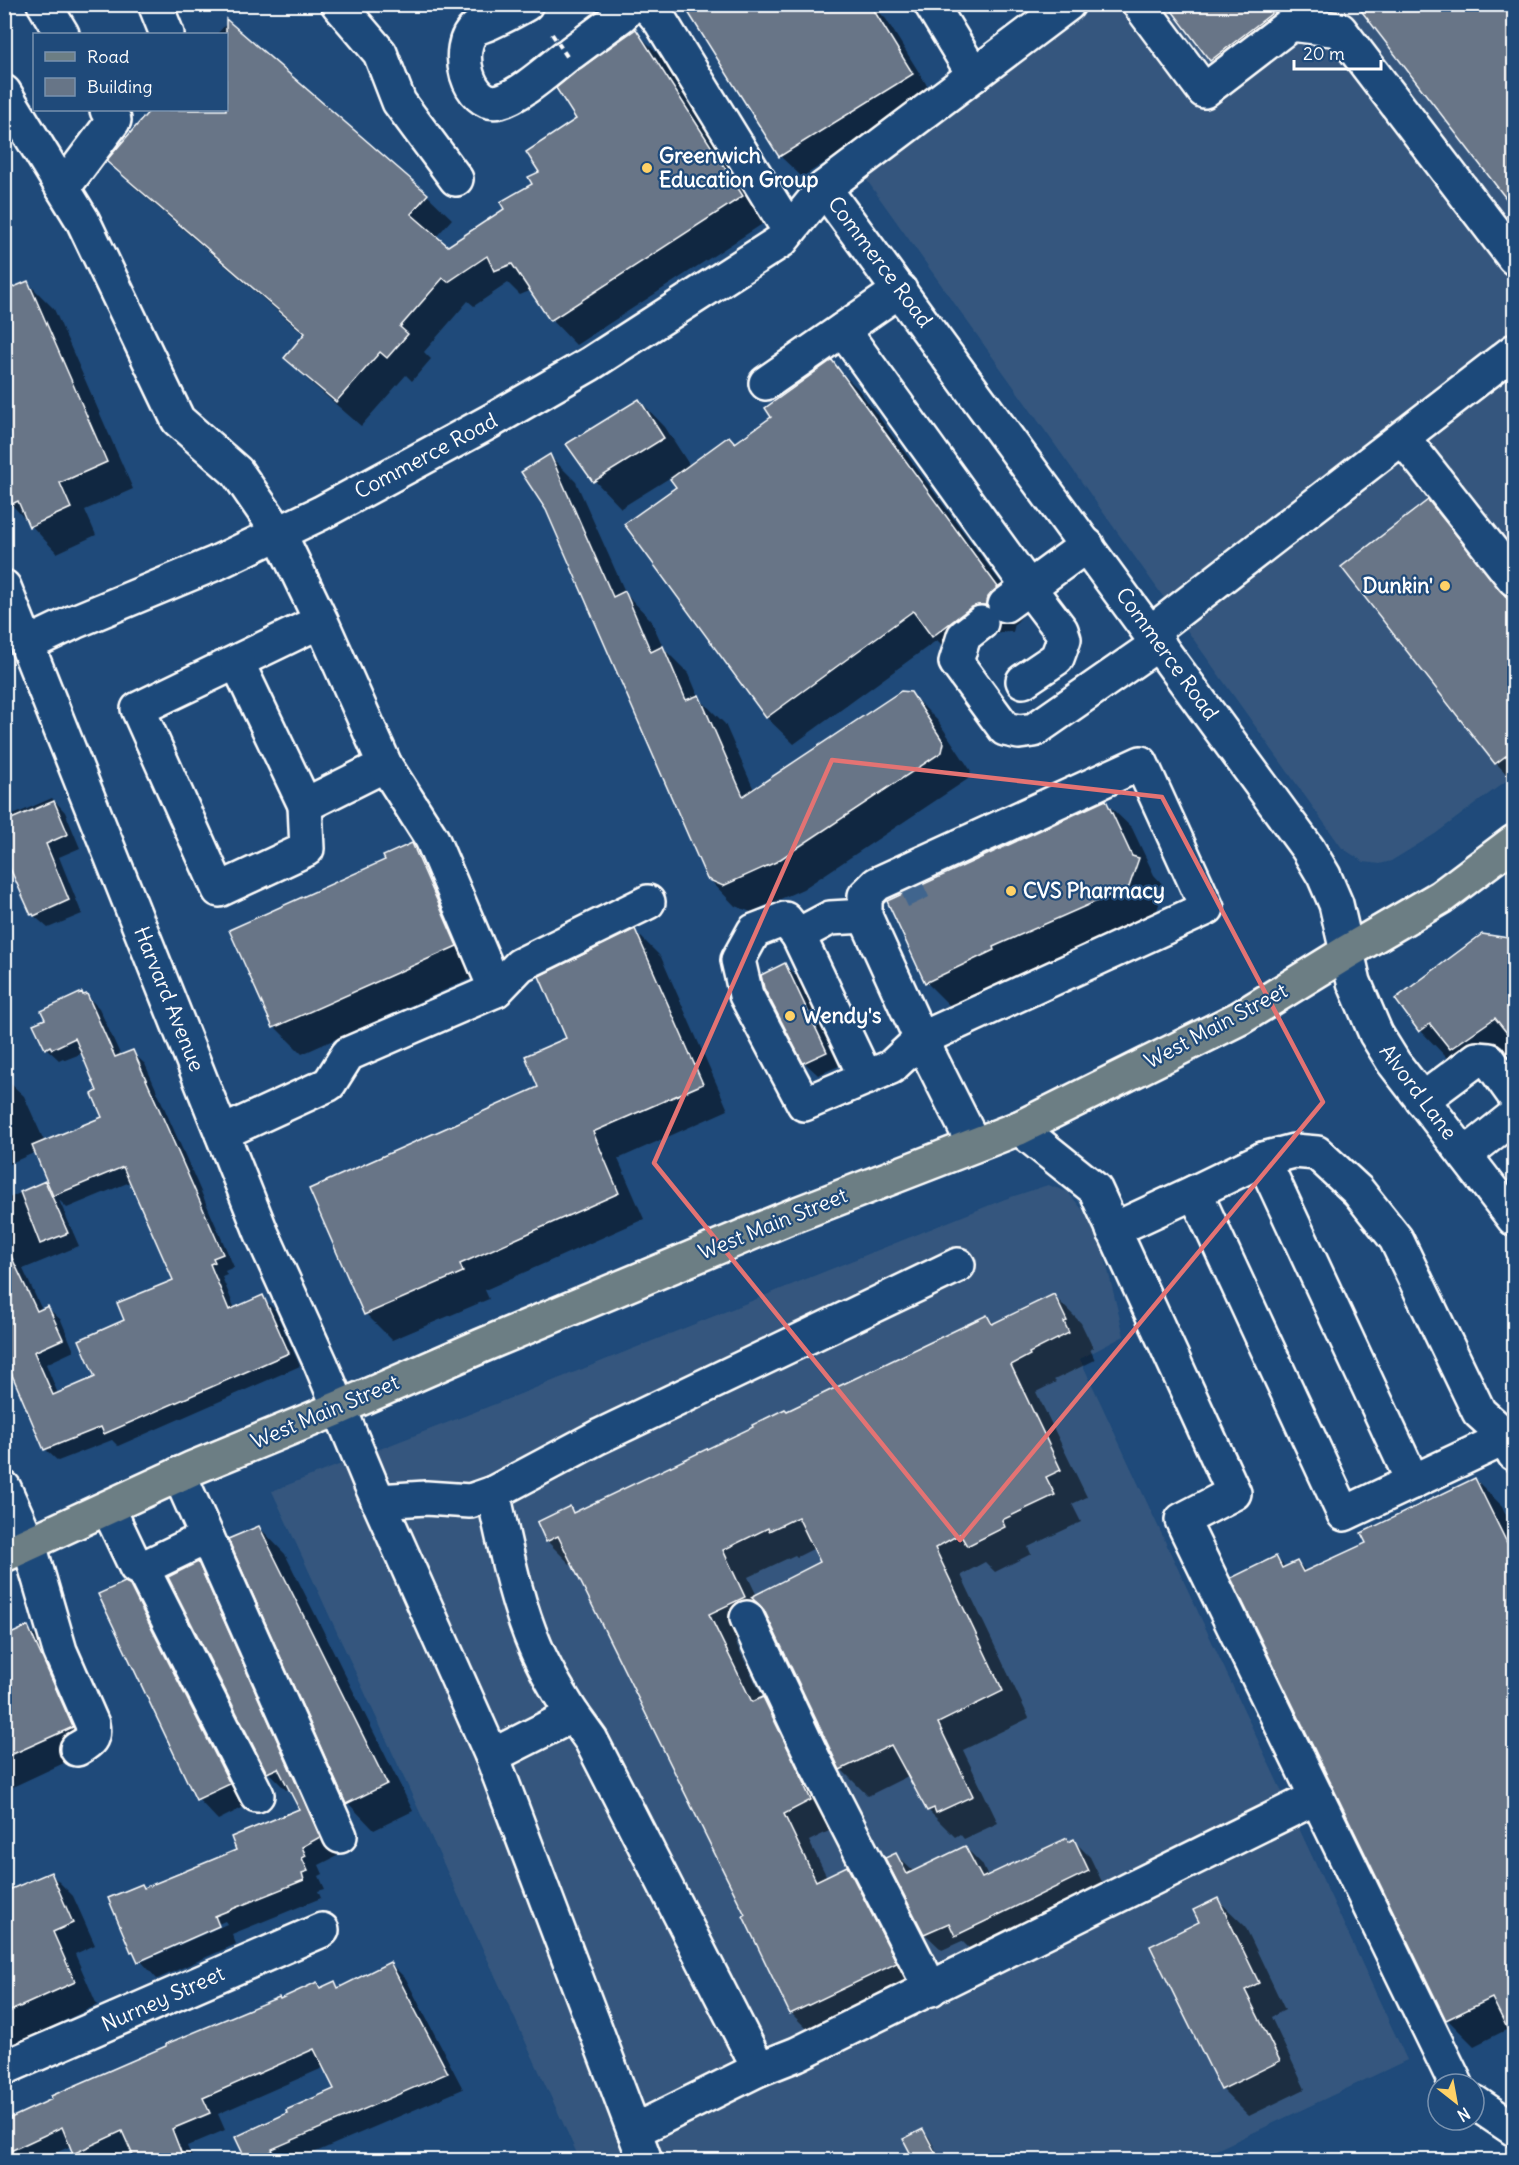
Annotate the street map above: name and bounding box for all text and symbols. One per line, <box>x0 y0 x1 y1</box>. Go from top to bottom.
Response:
legend <box>33 33 228 111</box>
scale bar <box>1294 33 1381 71</box>
text: 20 m <box>1303 42 1345 65</box>
text: Road <box>87 45 130 68</box>
text: Building <box>87 75 152 98</box>
place label: Greenwich Education Group <box>659 142 818 193</box>
marker: Greenwich Education Group <box>640 161 654 175</box>
street label: Commerce Road <box>822 191 939 333</box>
street label: Commerce Road <box>350 407 502 505</box>
place label: Dunkin' <box>1362 572 1433 599</box>
marker: Dunkin' <box>1438 579 1452 593</box>
street label: Commerce Road <box>1110 582 1225 725</box>
place label: CVS Pharmacy <box>1023 877 1165 904</box>
marker: CVS Pharmacy <box>1004 884 1018 898</box>
street label: Harvard Avenue <box>128 922 211 1075</box>
street label: West Main Street <box>1140 977 1292 1075</box>
place label: Wendy's <box>802 1002 882 1029</box>
marker: Wendy's <box>783 1009 797 1023</box>
street label: Alvord Lane <box>1374 1039 1463 1145</box>
street label: West Main Street <box>694 1181 851 1266</box>
street label: West Main Street <box>247 1368 403 1455</box>
street label: Nurney Street <box>97 1959 228 2038</box>
north arrow <box>1426 2072 1486 2132</box>
text: N <box>1454 2103 1474 2126</box>

